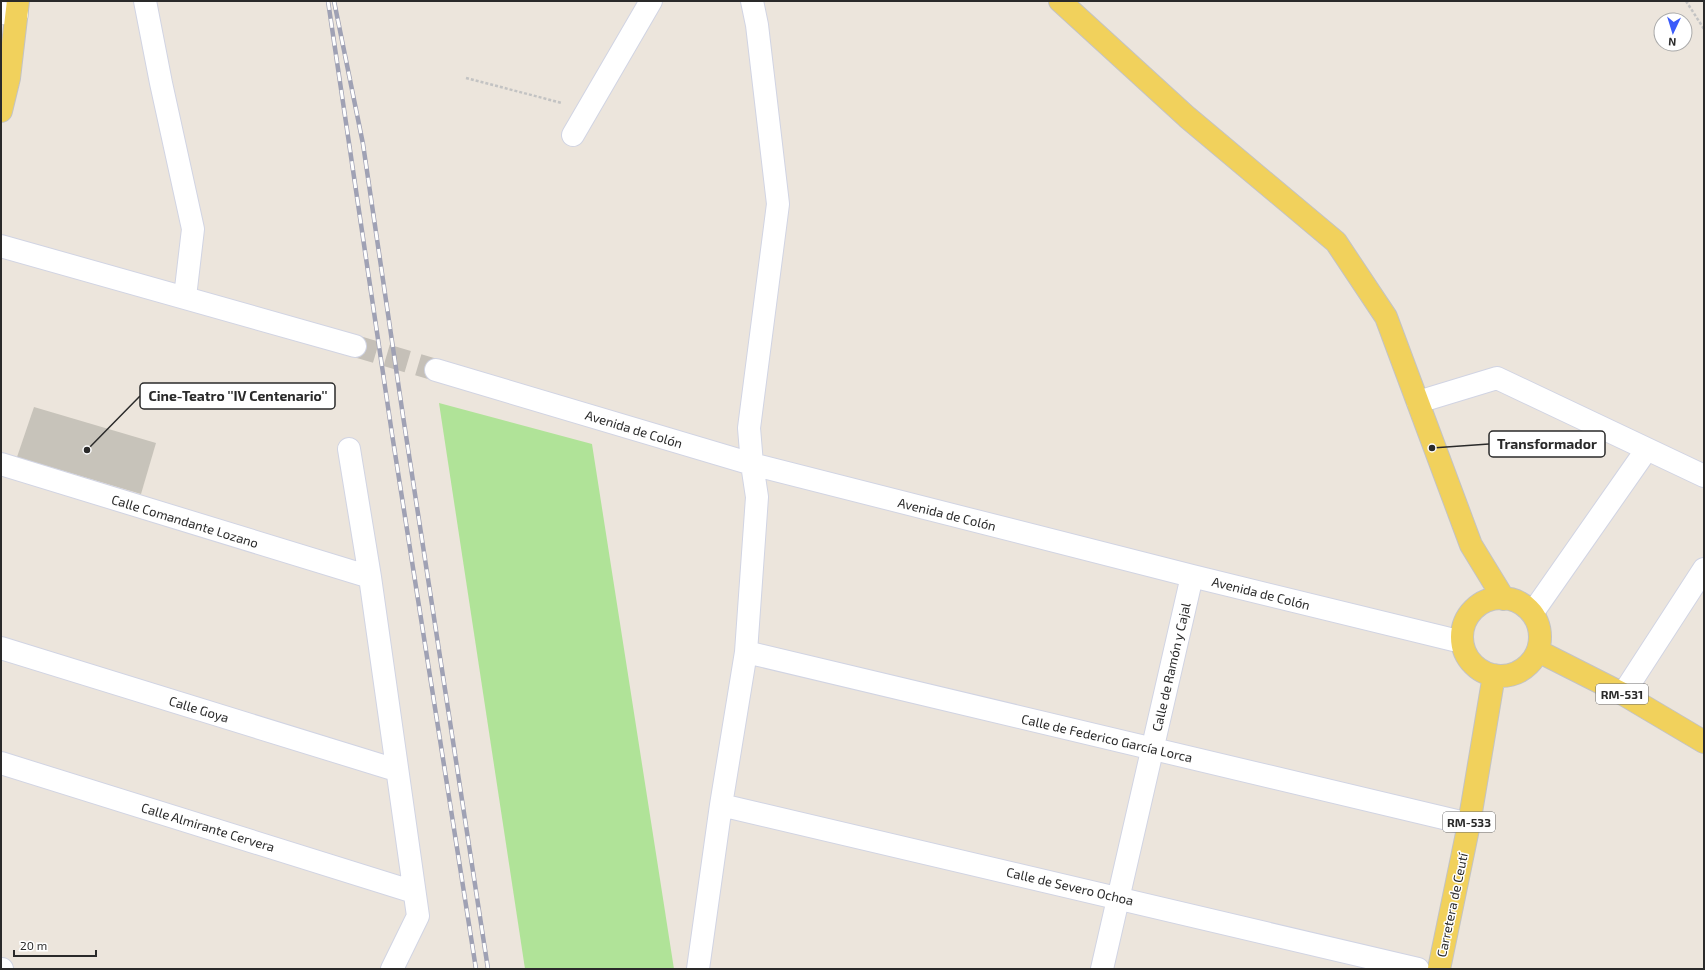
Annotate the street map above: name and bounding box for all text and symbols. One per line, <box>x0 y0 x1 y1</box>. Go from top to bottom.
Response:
north arrow <box>1653 12 1693 52</box>
text: N <box>1668 36 1677 49</box>
callout: Cine-Teatro ''IV Centenario'' <box>140 383 335 409</box>
text: Cine-Teatro ''IV Centenario'' <box>148 387 328 404</box>
street label: Avenida de Colón <box>583 407 685 451</box>
callout: Transformador <box>1489 431 1605 457</box>
text: Transformador <box>1497 435 1597 452</box>
street label: Calle Comandante Lozano <box>110 491 260 551</box>
street label: Avenida de Colón <box>896 494 998 534</box>
street label: Avenida de Colón <box>1210 573 1312 613</box>
street label: Calle de Ramón y Cajal <box>1148 601 1194 733</box>
road number: RM-531 <box>1596 684 1648 704</box>
street label: Calle Goya <box>167 692 231 726</box>
street label: Calle de Federico García Lorca <box>1020 710 1194 766</box>
street label: Calle Almirante Cervera <box>139 799 277 855</box>
road number: RM-533 <box>1443 812 1495 832</box>
street label: Carretera de Ceutí <box>1433 851 1471 959</box>
street label: Calle de Severo Ochoa <box>1005 864 1135 908</box>
scale bar <box>14 932 96 958</box>
text: 20 m <box>20 938 47 952</box>

